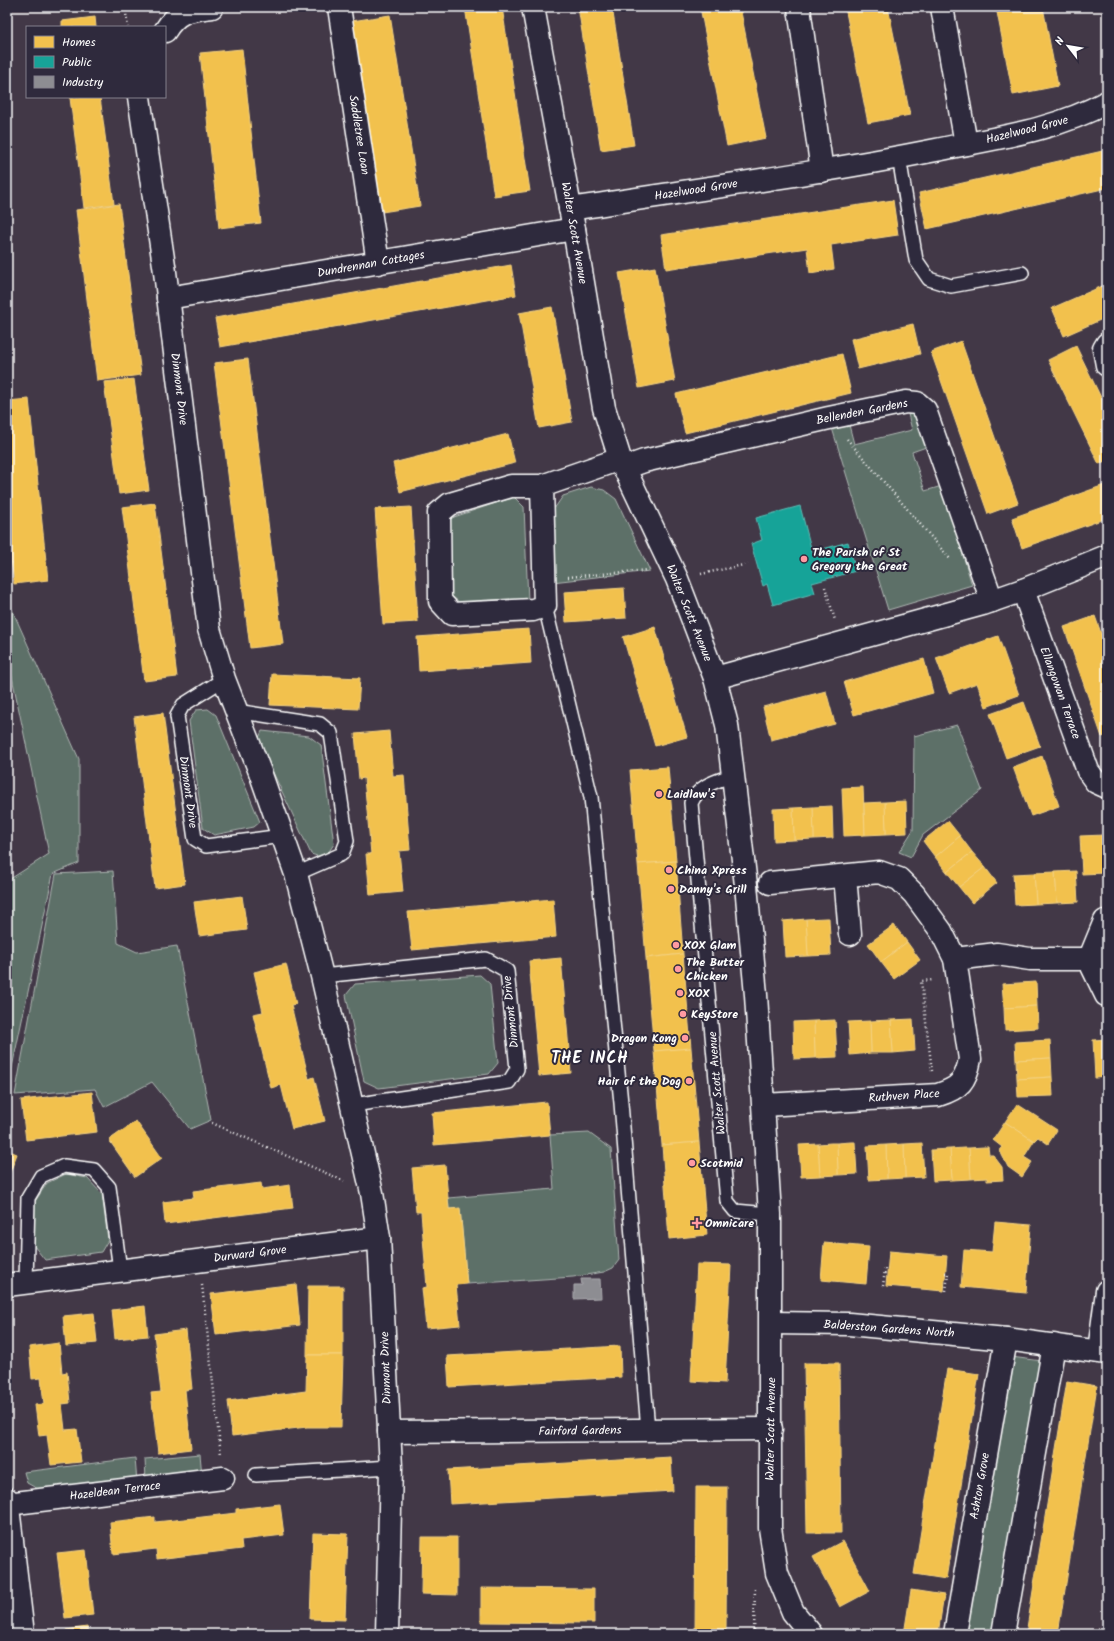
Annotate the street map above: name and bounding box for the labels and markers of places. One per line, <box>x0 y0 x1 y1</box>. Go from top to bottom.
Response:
place label: The Parish of St Gregory the Great <box>812 543 908 576</box>
marker: The Parish of St Gregory the Great <box>799 554 809 564</box>
place label: Laidlaw's <box>667 785 716 804</box>
marker: Laidlaw's <box>654 789 664 799</box>
place label: China Xpress <box>677 861 747 880</box>
marker: China Xpress <box>664 865 674 875</box>
place label: Danny's Grill <box>679 880 747 899</box>
marker: Danny's Grill <box>666 884 676 894</box>
place label: XOX Glam <box>683 936 737 955</box>
marker: XOX Glam <box>671 940 681 950</box>
place label: The Butter Chicken <box>686 953 745 986</box>
marker: The Butter Chicken <box>673 964 683 974</box>
place label: XOX <box>687 984 710 1003</box>
marker: XOX <box>675 988 685 998</box>
place label: KeyStore <box>691 1005 738 1024</box>
marker: KeyStore <box>678 1009 688 1019</box>
place label: Dragon Kong <box>611 1029 677 1048</box>
marker: Dragon Kong <box>680 1033 690 1043</box>
place label: Hair of the Dog <box>598 1072 681 1091</box>
marker: Hair of the Dog <box>684 1076 694 1086</box>
place label: Scotmid <box>700 1154 743 1173</box>
marker: Scotmid <box>687 1158 697 1168</box>
place label: Omnicare <box>705 1214 754 1233</box>
marker: Omnicare <box>692 1218 702 1228</box>

